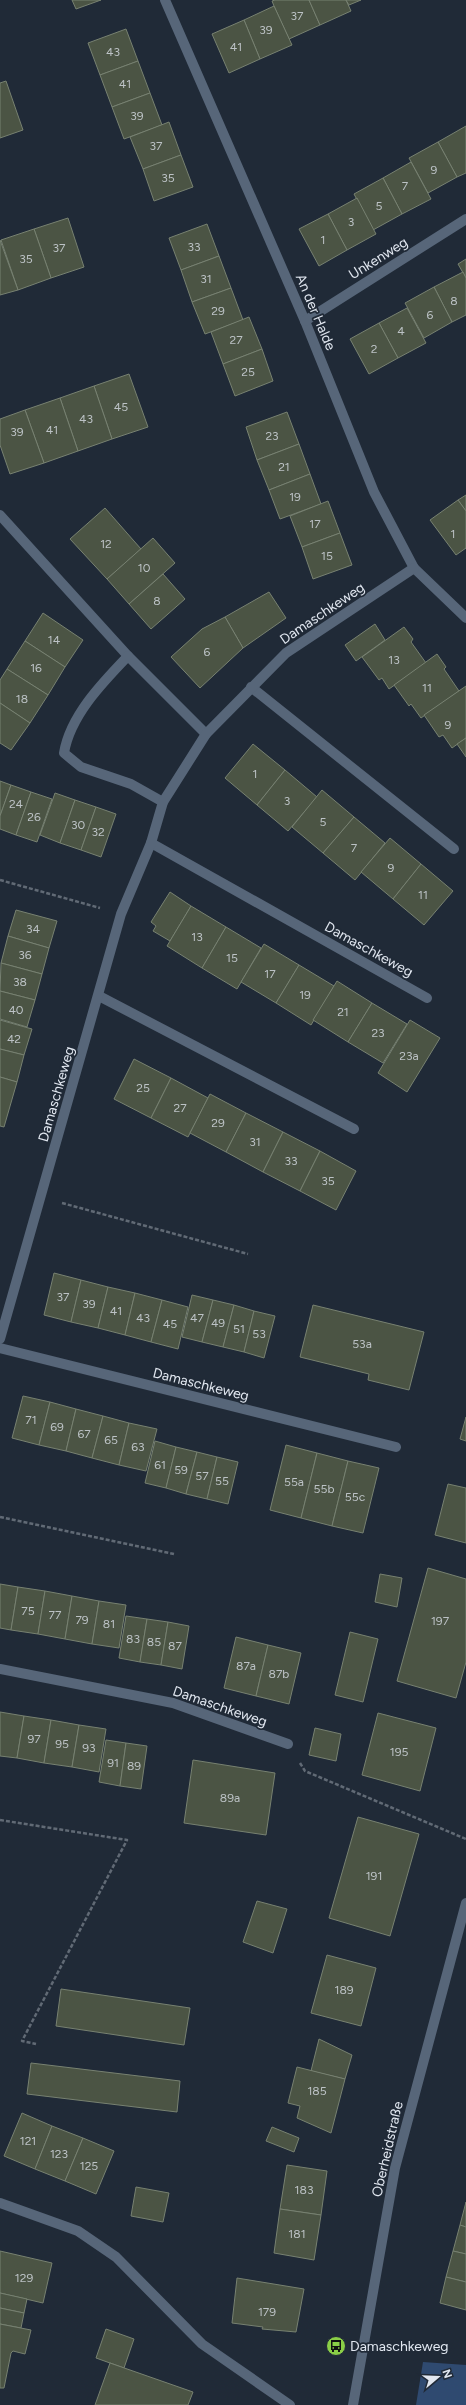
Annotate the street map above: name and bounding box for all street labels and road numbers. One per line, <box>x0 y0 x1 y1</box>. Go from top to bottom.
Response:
street label: Unkenweg <box>346 234 411 283</box>
street label: An der Halde <box>292 271 339 353</box>
street label: Damaschkeweg <box>277 579 368 648</box>
street label: Damaschkeweg <box>322 918 416 981</box>
street label: Damaschkeweg <box>35 1044 78 1144</box>
street label: Damaschkeweg <box>151 1364 251 1405</box>
street label: Damaschkeweg <box>170 1682 269 1731</box>
street label: Oberheidstraße <box>368 2099 407 2199</box>

